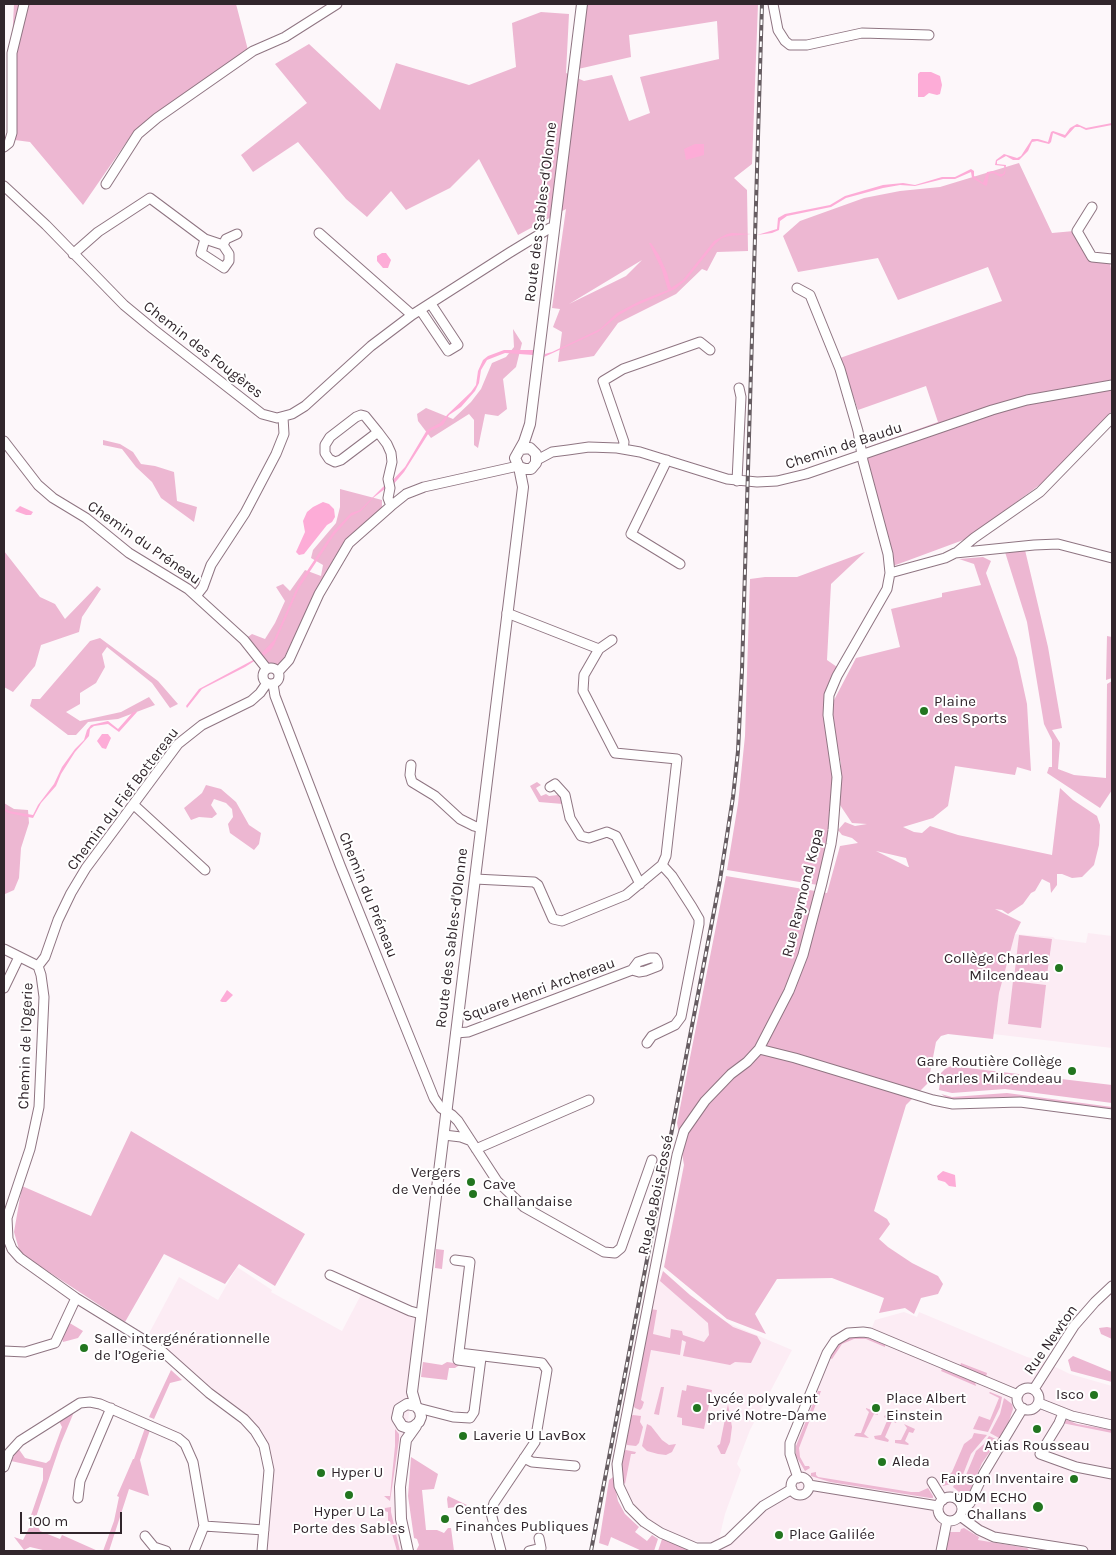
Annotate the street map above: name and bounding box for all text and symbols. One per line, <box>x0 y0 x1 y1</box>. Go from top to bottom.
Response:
street label: Route des Sables-d'Olonne <box>521 121 561 303</box>
street label: Chemin des Fougères <box>140 298 266 402</box>
street label: Chemin de Baudu <box>783 419 905 473</box>
street label: Chemin du Préneau <box>84 497 204 589</box>
place label: Plaine des Sports <box>934 693 1007 728</box>
marker: Plaine des Sports <box>918 705 930 717</box>
street label: Chemin du Fief Bottereau <box>63 724 183 874</box>
street label: Rue Raymond Kopa <box>778 827 828 959</box>
street label: Chemin du Préneau <box>335 829 401 961</box>
street label: Route des Sables-d'Olonne <box>432 847 472 1029</box>
place label: Collège Charles Milcendeau <box>944 950 1049 985</box>
street label: Square Henri Archereau <box>460 954 618 1026</box>
marker: Collège Charles Milcendeau <box>1053 962 1065 974</box>
street label: Chemin de l'Ogerie <box>15 982 37 1110</box>
place label: Gare Routière Collège Charles Milcendeau <box>917 1053 1062 1088</box>
marker: Gare Routière Collège Charles Milcendeau <box>1066 1065 1078 1077</box>
street label: Rue de Bois Fossé <box>634 1133 678 1257</box>
place label: Vergers de Vendée <box>392 1164 461 1199</box>
marker: Vergers de Vendée <box>465 1176 477 1188</box>
place label: Cave Challandaise <box>483 1176 572 1211</box>
marker: Cave Challandaise <box>467 1188 479 1200</box>
street label: Rue Newton <box>1020 1302 1082 1378</box>
place label: Salle intergénérationnelle de l’Ogerie <box>94 1330 270 1365</box>
marker: Salle intergénérationnelle de l’Ogerie <box>78 1342 90 1354</box>
place label: Isco <box>1056 1386 1084 1404</box>
marker: Isco <box>1088 1389 1100 1401</box>
place label: Lycée polyvalent privé Notre-Dame <box>707 1390 827 1425</box>
place label: Place Albert Einstein <box>886 1390 966 1425</box>
marker: Lycée polyvalent privé Notre-Dame <box>691 1402 703 1414</box>
marker: Place Albert Einstein <box>870 1402 882 1414</box>
marker: Atias Rousseau <box>1031 1423 1043 1435</box>
place label: Laverie U LavBox <box>473 1427 586 1445</box>
marker: Laverie U LavBox <box>457 1430 469 1442</box>
place label: Atias Rousseau <box>984 1437 1090 1455</box>
place label: Aleda <box>892 1453 930 1471</box>
marker: Aleda <box>876 1456 888 1468</box>
place label: Hyper U <box>331 1464 383 1482</box>
marker: Hyper U <box>315 1467 327 1479</box>
place label: Fairson Inventaire <box>941 1470 1064 1488</box>
marker: Fairson Inventaire <box>1068 1473 1080 1485</box>
marker: Hyper U La Porte des Sables <box>343 1489 355 1501</box>
place label: UDM ECHO Challans <box>954 1489 1027 1524</box>
marker: UDM ECHO Challans <box>1031 1500 1045 1514</box>
place label: Centre des Finances Publiques <box>455 1501 589 1536</box>
scale bar <box>22 1502 125 1534</box>
place label: Hyper U La Porte des Sables <box>293 1503 405 1538</box>
text: 100 m <box>28 1512 68 1530</box>
marker: Centre des Finances Publiques <box>439 1513 451 1525</box>
place label: Place Galilée <box>789 1526 875 1544</box>
marker: Place Galilée <box>773 1529 785 1541</box>

